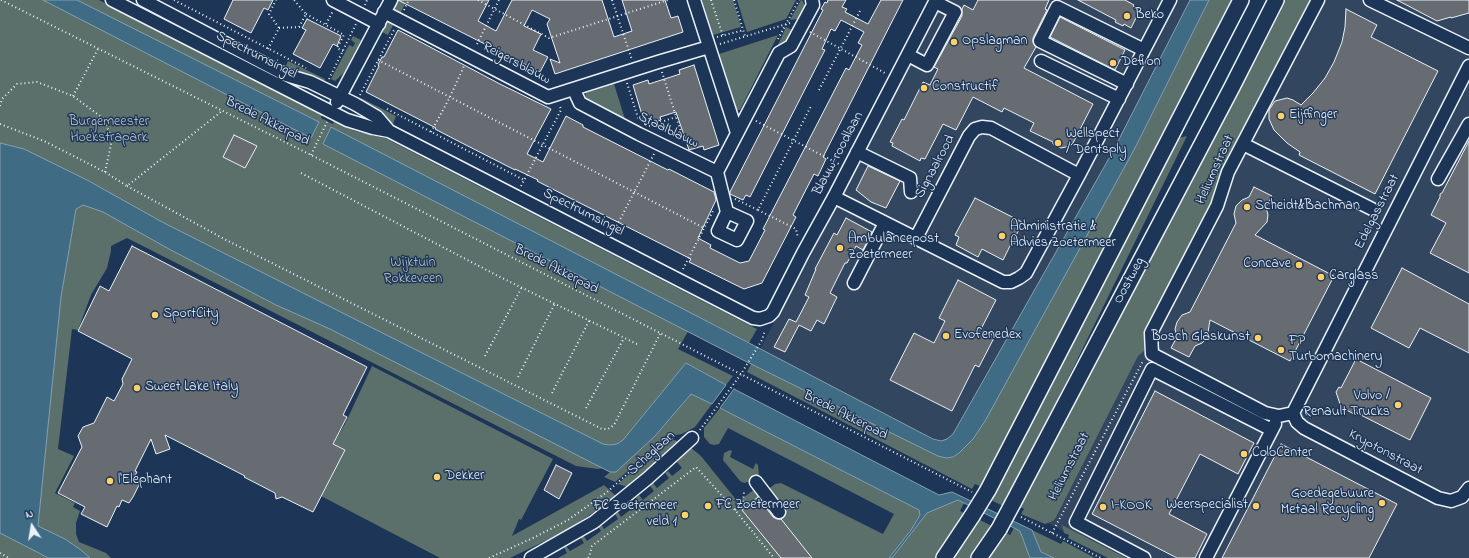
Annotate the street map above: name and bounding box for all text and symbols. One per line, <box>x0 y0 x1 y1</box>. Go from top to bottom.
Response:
place label: Beko <box>1135 8 1164 24</box>
marker: Beko <box>1122 11 1132 21</box>
street label: Spectrumsingel <box>213 28 299 84</box>
place label: Opslagman <box>962 34 1027 50</box>
marker: Opslagman <box>949 37 959 47</box>
street label: Reigersblauw <box>479 39 553 89</box>
place label: Defion <box>1121 55 1161 71</box>
marker: Defion <box>1108 58 1118 68</box>
place label: Constructif <box>932 80 998 96</box>
marker: Constructif <box>919 83 929 93</box>
street label: Brede Akkerpad <box>222 94 312 150</box>
place label: Eijffinger <box>1289 108 1337 124</box>
street label: Staalblauw <box>635 109 701 153</box>
street label: Blauw-roodlaan <box>810 109 868 199</box>
marker: Eijffinger <box>1276 111 1286 121</box>
park label: Burgemeester Hoekstrapark <box>69 115 149 148</box>
place label: Wellspect / Dentsply <box>1066 127 1126 160</box>
street label: Signaalrood <box>912 133 960 201</box>
street label: Heliumstraat <box>1193 133 1239 207</box>
marker: Wellspect / Dentsply <box>1053 138 1063 148</box>
street label: Edelgasstraat <box>1352 172 1404 252</box>
street label: Spectrumsingel <box>540 185 626 241</box>
place label: Scheidt&Bachman <box>1255 199 1360 215</box>
marker: Scheidt&Bachman <box>1242 202 1252 212</box>
place label: Administratie & Advies Zoetermeer <box>1010 220 1116 252</box>
marker: Administratie & Advies Zoetermeer <box>997 231 1007 241</box>
place label: Ambulancepost Zoetermeer <box>848 232 939 264</box>
street label: Brede Akkerpad <box>511 242 601 298</box>
marker: Ambulancepost Zoetermeer <box>835 243 845 253</box>
street label: Oostweg <box>1111 255 1149 307</box>
park label: Wijktuin Rokkeveen <box>384 256 442 288</box>
place label: Concave <box>1243 257 1291 273</box>
marker: Concave <box>1294 260 1304 270</box>
place label: Carglass <box>1329 269 1378 285</box>
marker: Carglass <box>1316 272 1326 282</box>
place label: SportCity <box>163 307 219 323</box>
marker: SportCity <box>150 310 160 320</box>
place label: Evofenedex <box>954 328 1022 344</box>
place label: Bosch Glaskunst <box>1151 330 1250 346</box>
marker: Evofenedex <box>941 331 951 341</box>
marker: Bosch Glaskunst <box>1253 333 1263 343</box>
place label: FP Turbomachinery <box>1289 334 1382 366</box>
marker: FP Turbomachinery <box>1276 345 1286 355</box>
place label: Sweet Lake Italy <box>145 380 238 396</box>
marker: Sweet Lake Italy <box>132 383 142 393</box>
street label: Brede Akkerpad <box>800 388 890 444</box>
place label: Volvo / Renault Trucks <box>1303 389 1390 422</box>
marker: Volvo / Renault Trucks <box>1393 400 1403 410</box>
street label: Kryptonstraat <box>1345 426 1425 480</box>
street label: Scheglaan <box>625 428 679 480</box>
street label: Heliumstraat <box>1046 430 1094 504</box>
place label: ColoCenter <box>1252 446 1312 462</box>
marker: ColoCenter <box>1239 449 1249 459</box>
place label: Dekker <box>445 469 484 485</box>
marker: Dekker <box>432 472 442 482</box>
place label: l'Elephant <box>118 473 172 489</box>
marker: l'Elephant <box>105 476 115 486</box>
place label: Goedegebuure Metaal Recycling <box>1281 487 1374 520</box>
place label: FC Zoetermeer <box>716 498 800 514</box>
place label: Weerspecialist <box>1166 498 1248 514</box>
marker: Goedegebuure Metaal Recycling <box>1377 498 1387 508</box>
place label: FC Zoetermeer veld 1 <box>593 499 677 532</box>
place label: I-KOOK <box>1111 499 1152 515</box>
marker: FC Zoetermeer <box>703 501 713 511</box>
marker: Weerspecialist <box>1251 501 1261 511</box>
marker: I-KOOK <box>1098 502 1108 512</box>
north arrow <box>12 506 52 546</box>
text: N <box>24 506 35 523</box>
marker: FC Zoetermeer veld 1 <box>680 510 690 520</box>

